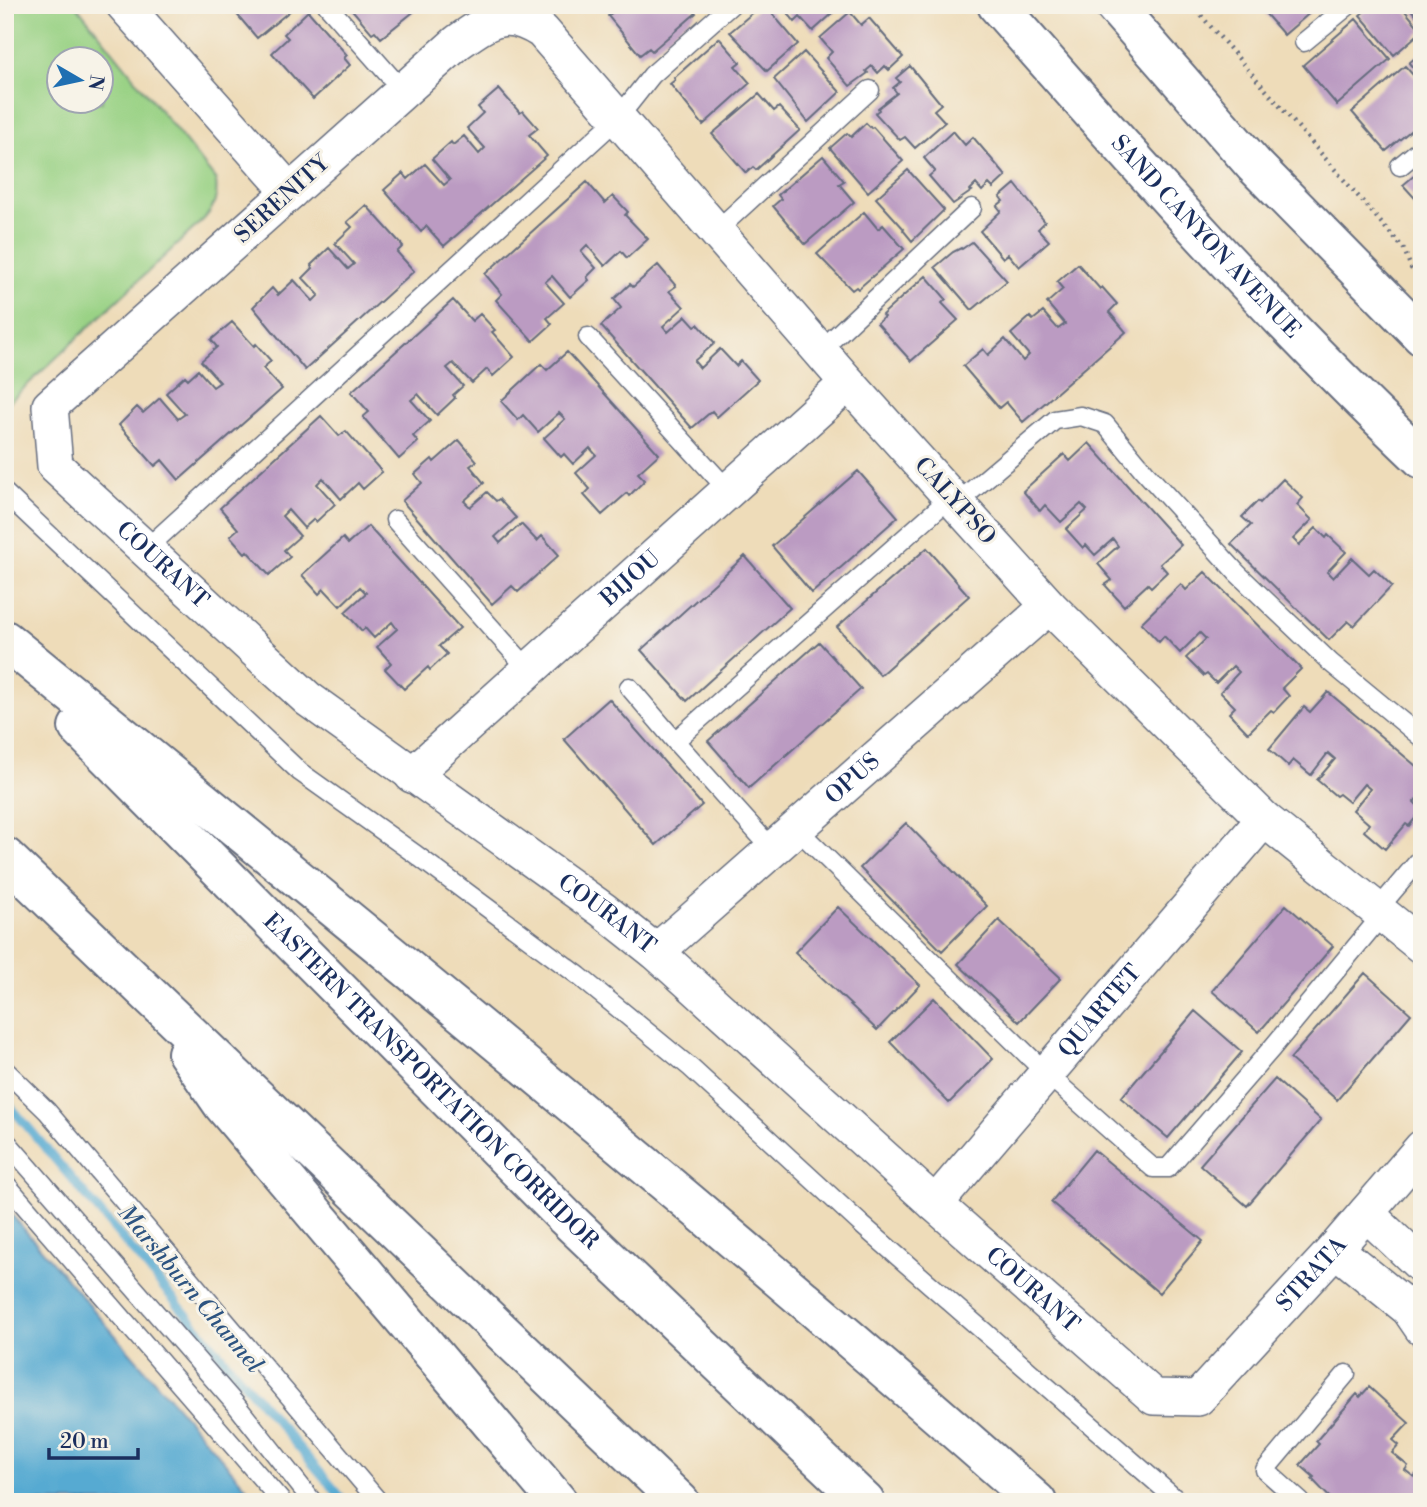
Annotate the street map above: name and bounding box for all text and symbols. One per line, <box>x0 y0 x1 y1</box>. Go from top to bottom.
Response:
north arrow <box>46 46 116 116</box>
text: N <box>83 73 109 92</box>
street label: SAND CANYON AVENUE <box>1105 130 1306 344</box>
street label: SERENITY <box>229 148 337 249</box>
street label: CALYPSO <box>908 451 1002 551</box>
street label: COURANT <box>111 516 214 614</box>
street label: BIJOU <box>594 544 666 613</box>
street label: OPUS <box>820 747 886 810</box>
street label: COURANT <box>552 868 661 960</box>
street label: EASTERN TRANSPORTATION CORRIDOR <box>257 907 605 1256</box>
street label: QUARTET <box>1053 959 1147 1063</box>
water label: Marshburn Channel <box>111 1199 269 1380</box>
street label: STRATA <box>1270 1230 1354 1317</box>
street label: COURANT <box>980 1241 1085 1339</box>
scale bar <box>49 1416 138 1460</box>
text: 20 m <box>60 1429 109 1455</box>

